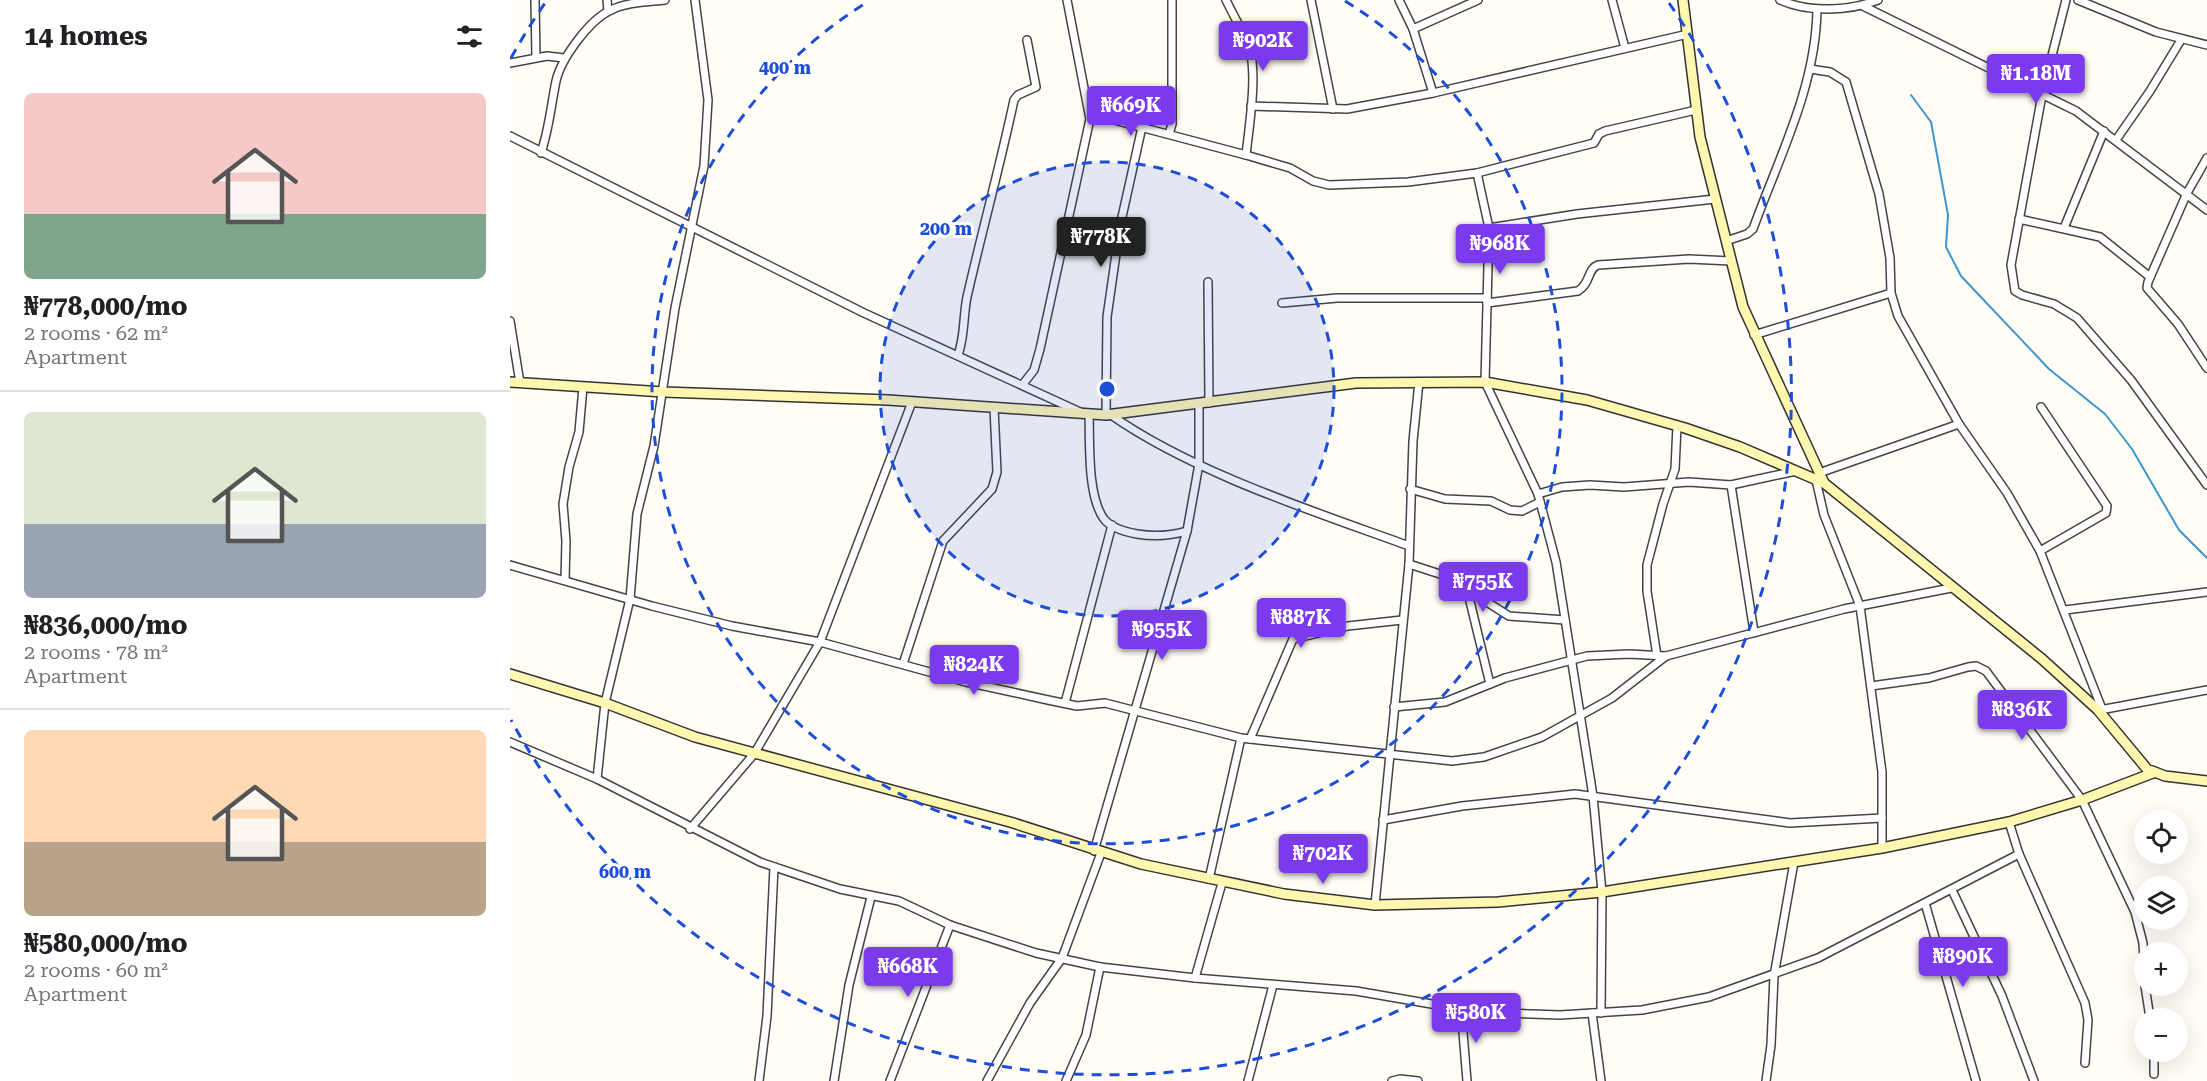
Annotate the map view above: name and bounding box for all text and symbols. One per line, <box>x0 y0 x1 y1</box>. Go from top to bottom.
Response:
icon: filters <box>453 20 486 53</box>
text: 14 homes <box>24 21 148 51</box>
pin: ₦902K <box>1221 21 1305 72</box>
text: ₦902K <box>1233 28 1293 52</box>
pin: ₦1.18M <box>1987 54 2085 105</box>
text: 400 m <box>759 57 812 78</box>
text: ₦1.18M <box>2001 61 2071 85</box>
pin: ₦669K <box>1089 86 1173 137</box>
text: ₦669K <box>1101 93 1161 117</box>
icon: home <box>201 132 309 240</box>
pin: ₦778K <box>1059 217 1143 268</box>
text: 200 m <box>920 218 973 239</box>
text: ₦778K <box>1071 224 1131 248</box>
pin: ₦968K <box>1458 224 1542 275</box>
text: ₦968K <box>1470 231 1530 255</box>
text: ₦778,000/mo <box>24 291 188 321</box>
text: 2 rooms · 62 m² <box>24 321 168 345</box>
text: Apartment <box>24 345 127 369</box>
centre of rings <box>1097 379 1117 399</box>
icon: home <box>201 451 309 559</box>
pin: ₦755K <box>1441 562 1525 613</box>
text: ₦755K <box>1453 569 1513 593</box>
pin: ₦887K <box>1259 598 1343 649</box>
text: ₦887K <box>1271 605 1331 629</box>
text: ₦836,000/mo <box>24 610 188 640</box>
pin: ₦955K <box>1120 610 1204 661</box>
text: ₦955K <box>1132 617 1192 641</box>
text: 2 rooms · 78 m² <box>24 640 168 664</box>
pin: ₦824K <box>932 645 1016 696</box>
text: ₦824K <box>944 652 1004 676</box>
text: Apartment <box>24 664 127 688</box>
pin: ₦836K <box>1980 690 2064 741</box>
text: ₦836K <box>1992 697 2052 721</box>
icon: home <box>201 769 309 877</box>
map controls <box>2134 810 2188 1062</box>
button: locate <box>2134 810 2188 864</box>
pin: ₦702K <box>1281 834 1365 885</box>
text: ₦702K <box>1293 841 1353 865</box>
text: 600 m <box>599 861 652 882</box>
button: layers <box>2134 876 2188 930</box>
text: ₦580,000/mo <box>24 928 188 958</box>
pin: ₦890K <box>1921 937 2005 988</box>
button: + <box>2134 942 2188 996</box>
text: ₦890K <box>1933 944 1993 968</box>
pin: ₦668K <box>866 947 950 998</box>
text: ₦668K <box>878 954 938 978</box>
text: 2 rooms · 60 m² <box>24 958 168 982</box>
text: Apartment <box>24 982 127 1006</box>
pin: ₦580K <box>1434 993 1518 1044</box>
text: ₦580K <box>1446 1000 1506 1024</box>
button: − <box>2134 1008 2188 1062</box>

